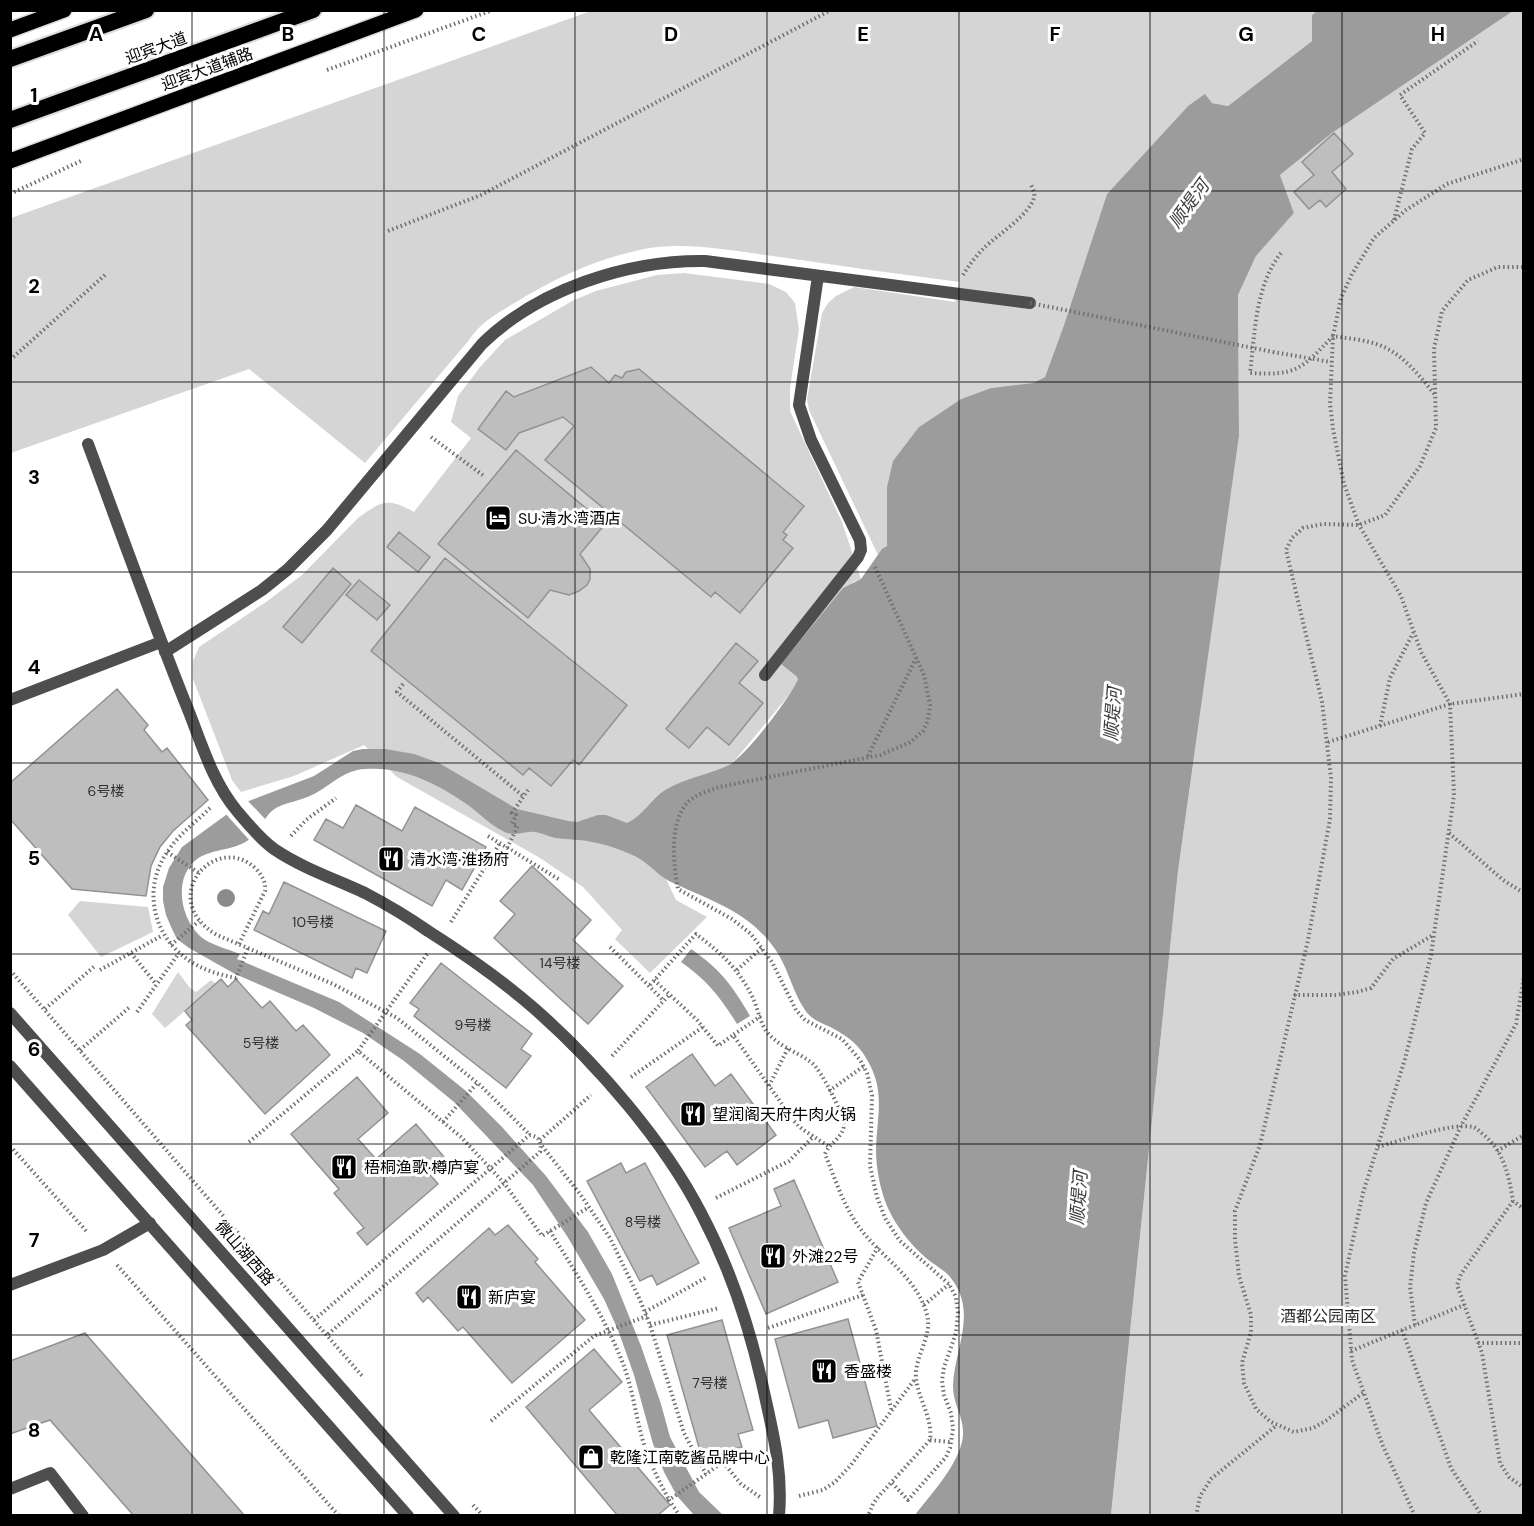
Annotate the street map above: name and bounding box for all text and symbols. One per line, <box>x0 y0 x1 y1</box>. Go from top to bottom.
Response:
text: A <box>89 21 103 47</box>
text: B <box>282 21 294 47</box>
text: C <box>472 21 486 47</box>
text: D <box>664 21 678 47</box>
text: E <box>857 21 869 47</box>
text: F <box>1049 21 1061 47</box>
text: G <box>1238 21 1254 47</box>
text: H <box>1431 21 1445 47</box>
street label: 迎宾大道 <box>122 27 190 69</box>
street label: 迎宾大道辅路 <box>158 43 256 95</box>
text: 1 <box>30 82 38 108</box>
water label: 顺堤河 <box>1163 173 1216 233</box>
text: 2 <box>28 273 40 299</box>
text: 3 <box>28 464 40 490</box>
hotel icon: SU·清水湾酒店 <box>483 503 513 533</box>
place label: SU·清水湾酒店 <box>518 508 621 529</box>
text: 4 <box>28 654 41 680</box>
water label: 顺堤河 <box>1099 683 1127 742</box>
house number: 6号楼 <box>88 782 124 800</box>
restaurant icon: 清水湾·淮扬府 <box>376 844 406 874</box>
text: 5 <box>28 845 40 871</box>
place label: 清水湾·淮扬府 <box>410 849 509 870</box>
house number: 10号楼 <box>292 913 334 931</box>
house number: 14号楼 <box>540 954 580 972</box>
house number: 9号楼 <box>455 1016 491 1034</box>
house number: 5号楼 <box>243 1034 279 1052</box>
text: 6 <box>28 1036 40 1062</box>
restaurant icon: 望润阁天府牛肉火锅 <box>678 1099 708 1129</box>
place label: 望润阁天府牛肉火锅 <box>712 1104 856 1125</box>
restaurant icon: 梧桐渔歌·樽庐宴 <box>329 1152 359 1182</box>
place label: 梧桐渔歌·樽庐宴 <box>364 1157 479 1178</box>
water label: 顺堤河 <box>1065 1167 1093 1226</box>
house number: 8号楼 <box>625 1213 661 1231</box>
street label: 微山湖西路 <box>211 1216 279 1290</box>
text: 7 <box>29 1227 40 1253</box>
restaurant icon: 外滩22号 <box>758 1241 788 1271</box>
place label: 外滩22号 <box>792 1246 858 1267</box>
restaurant icon: 新庐宴 <box>454 1282 484 1312</box>
place label: 新庐宴 <box>488 1287 536 1308</box>
park label: 酒都公园南区 <box>1280 1306 1376 1327</box>
restaurant icon: 香盛楼 <box>809 1356 839 1386</box>
place label: 香盛楼 <box>844 1361 892 1382</box>
house number: 7号楼 <box>692 1374 728 1392</box>
text: 8 <box>28 1417 40 1443</box>
shop icon: 乾隆江南乾酱品牌中心 <box>576 1442 606 1472</box>
place label: 乾隆江南乾酱品牌中心 <box>610 1447 770 1468</box>

